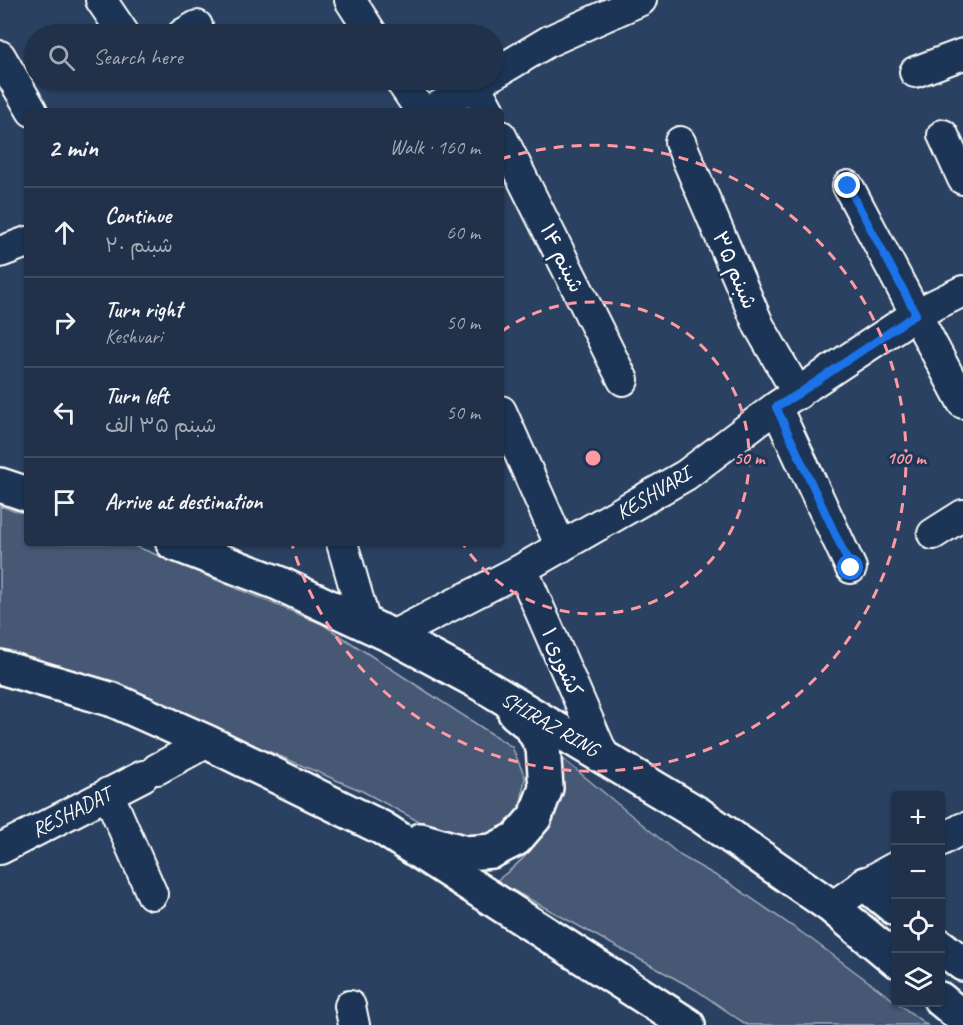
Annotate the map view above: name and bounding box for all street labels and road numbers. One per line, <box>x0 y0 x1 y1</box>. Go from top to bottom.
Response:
street label: ۱۴ شبنم <box>532 219 590 298</box>
street label: ۳۵ شبنم <box>704 227 763 314</box>
street label: KESHVARI <box>611 458 699 525</box>
street label: ۱ کشوری <box>536 624 588 700</box>
street label: SHIRAZ RING <box>497 686 606 764</box>
street label: RESHADAT <box>27 779 120 843</box>

